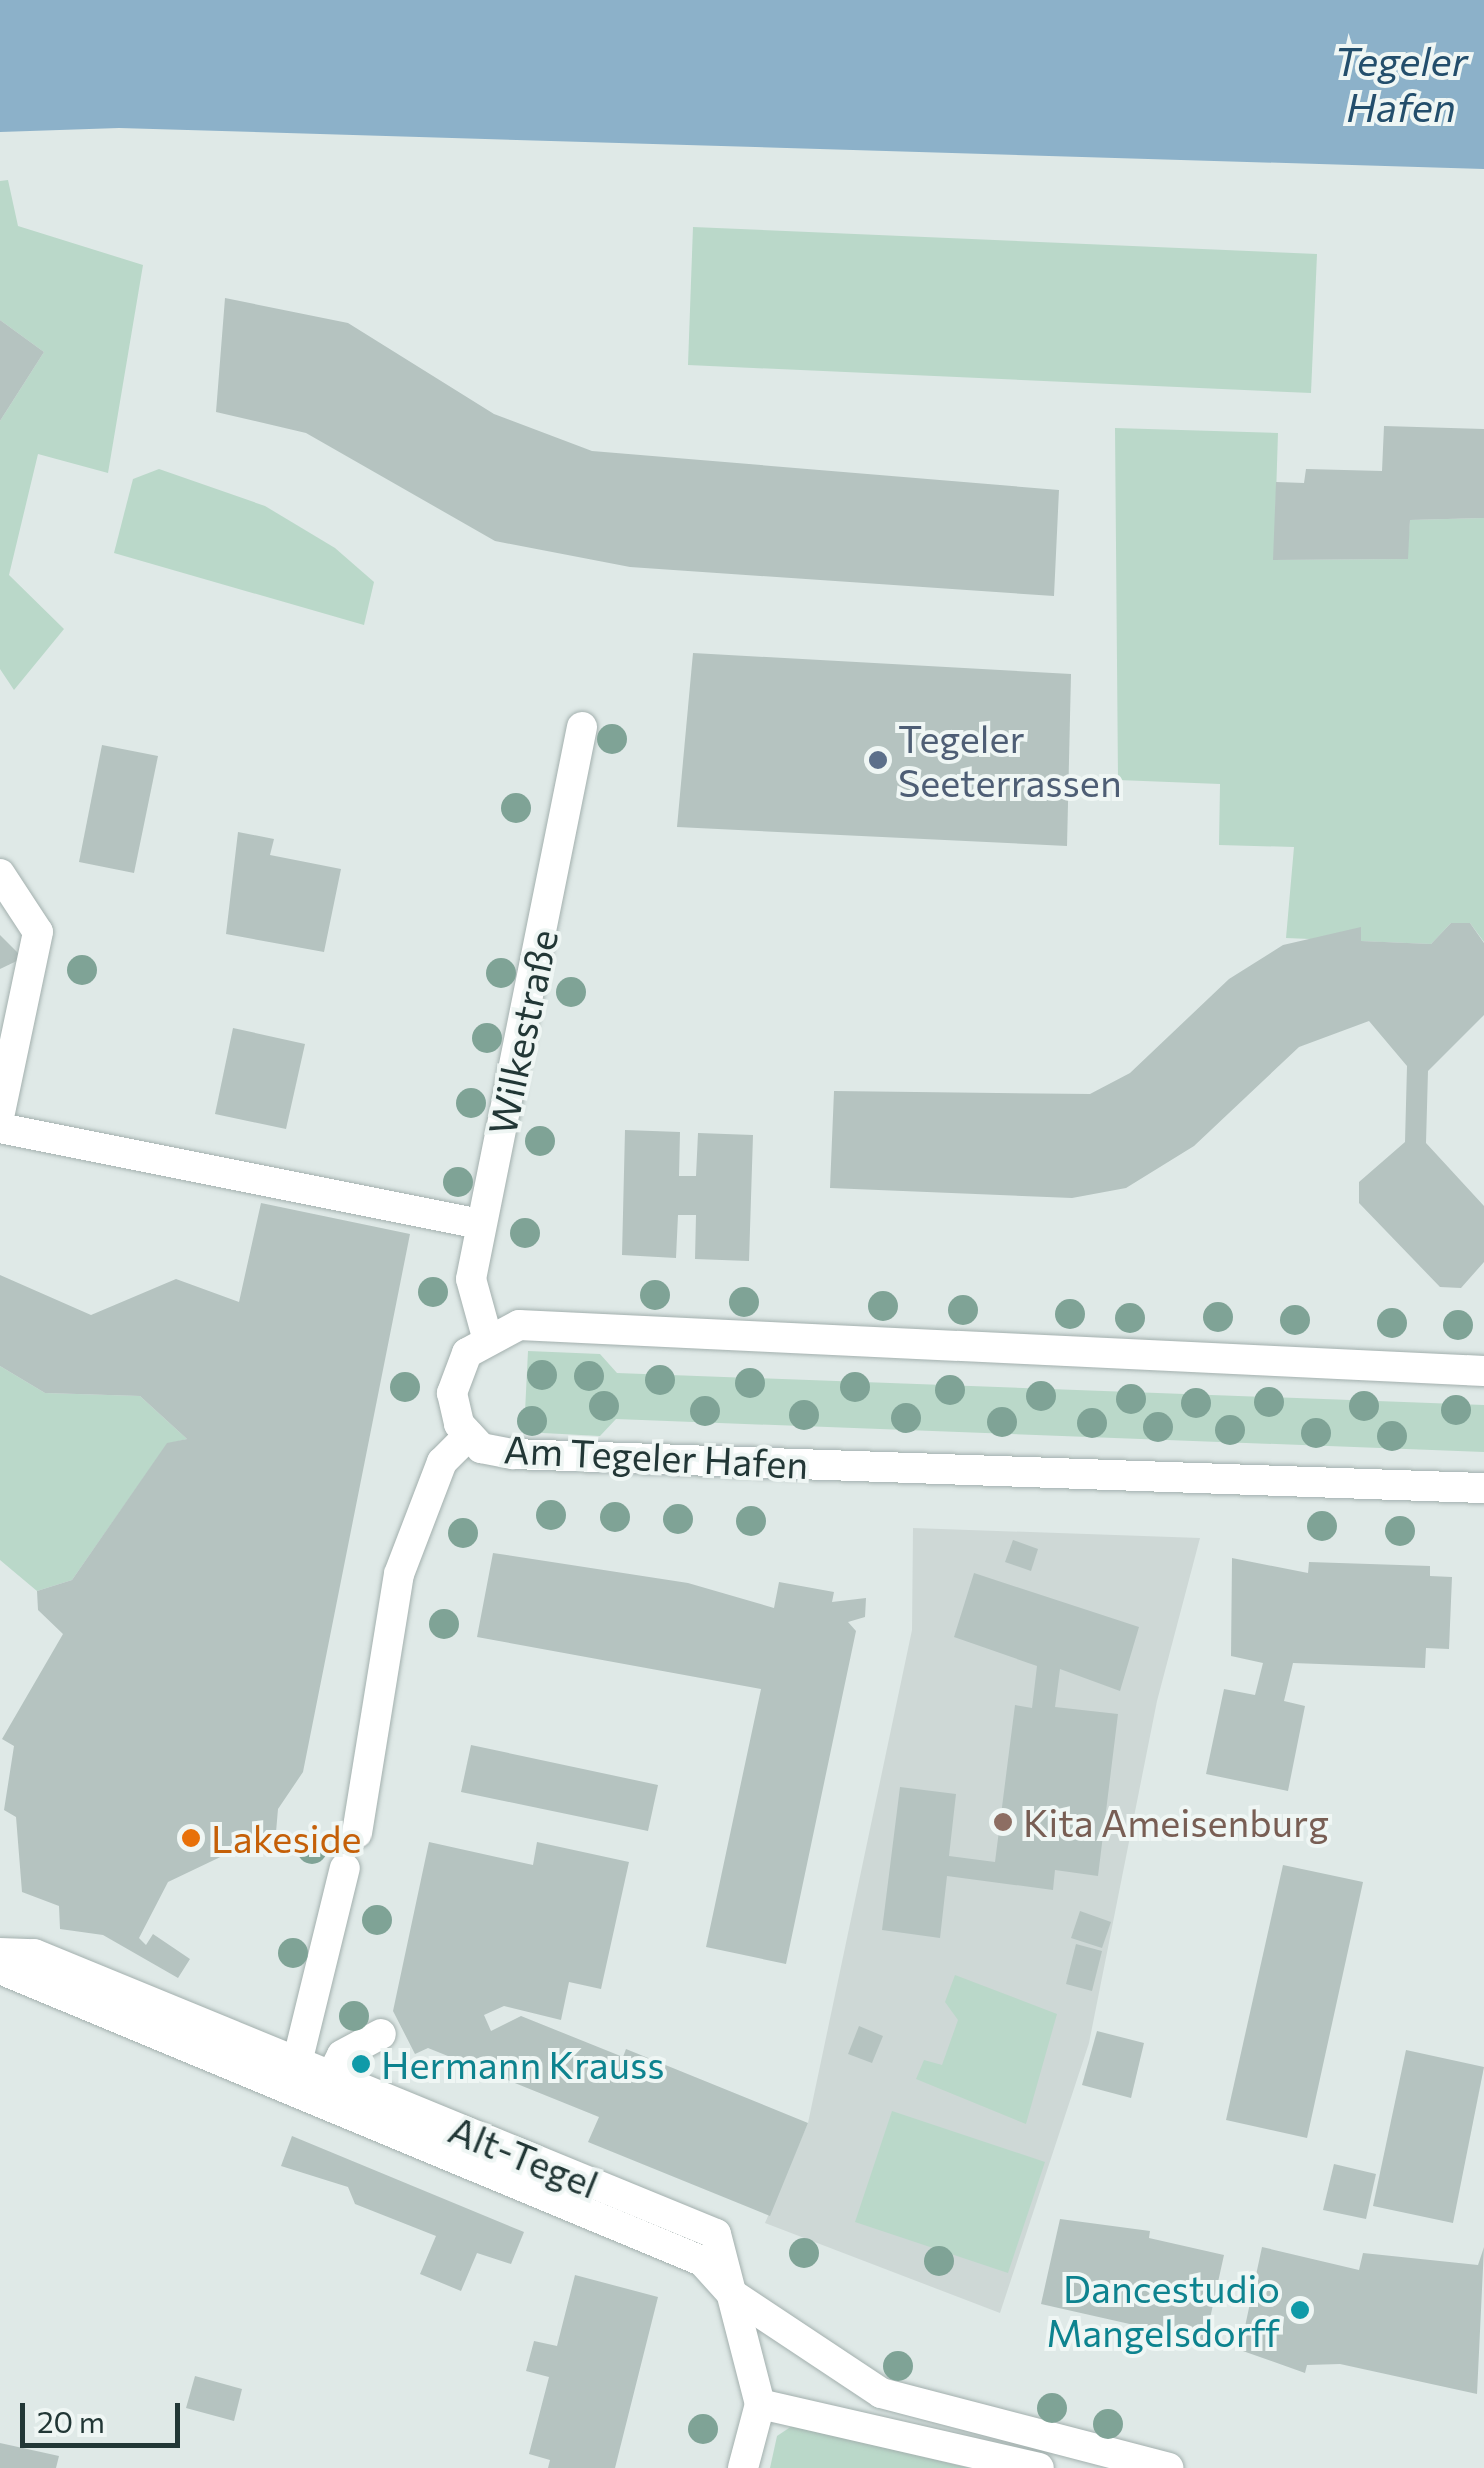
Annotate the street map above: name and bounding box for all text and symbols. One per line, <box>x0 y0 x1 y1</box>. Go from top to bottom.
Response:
water label: Tegeler Hafen <box>1334 36 1468 130</box>
place label: Tegeler Seeterrassen <box>898 715 1122 804</box>
marker: Tegeler Seeterrassen <box>867 749 889 771</box>
street label: Wilkestraße <box>478 925 566 1139</box>
street label: Am Tegeler Hafen <box>503 1425 809 1487</box>
place label: Kita Ameisenburg <box>1023 1799 1329 1845</box>
marker: Kita Ameisenburg <box>992 1811 1014 1833</box>
place label: Lakeside <box>211 1815 361 1861</box>
marker: Lakeside <box>180 1827 202 1849</box>
place label: Hermann Krauss <box>381 2041 664 2087</box>
marker: Hermann Krauss <box>350 2053 372 2075</box>
street label: Alt-Tegel <box>443 2106 605 2206</box>
place label: Dancestudio Mangelsdorff <box>1046 2265 1280 2354</box>
marker: Dancestudio Mangelsdorff <box>1289 2299 1311 2321</box>
scale bar <box>25 2383 185 2445</box>
text: 20 m <box>37 2402 105 2439</box>

